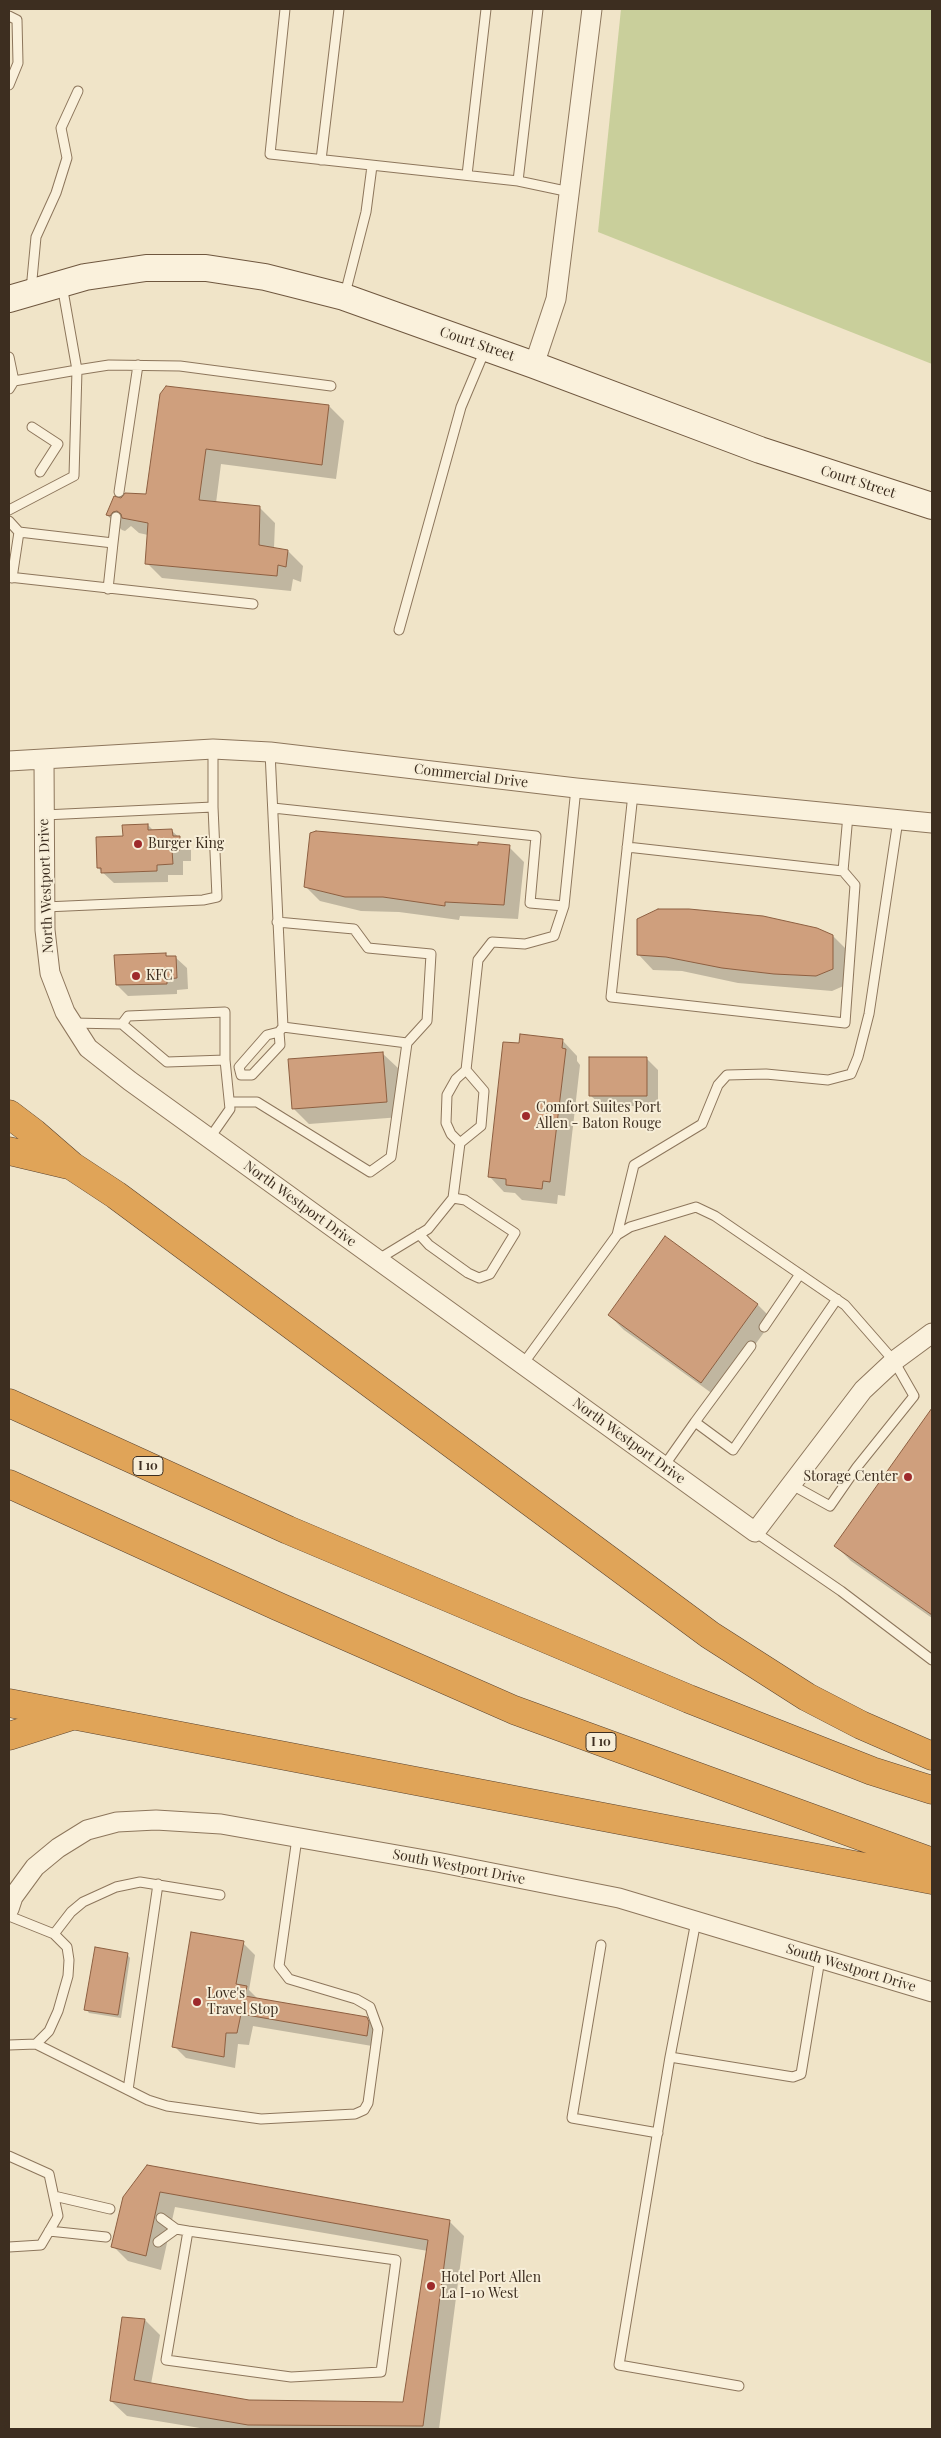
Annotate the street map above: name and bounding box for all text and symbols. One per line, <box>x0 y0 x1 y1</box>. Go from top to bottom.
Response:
street label: Court Street <box>438 323 516 365</box>
street label: Court Street <box>818 462 898 502</box>
street label: Commercial Drive <box>413 761 529 791</box>
street label: North Westport Drive <box>35 818 57 954</box>
place label: Burger King <box>148 836 224 852</box>
marker: Burger King <box>132 838 144 850</box>
place label: KFC <box>146 968 173 984</box>
marker: KFC <box>130 970 142 982</box>
place label: Comfort Suites Port Allen - Baton Rouge <box>536 1100 661 1132</box>
marker: Comfort Suites Port Allen - Baton Rouge <box>520 1110 532 1122</box>
street label: North Westport Drive <box>240 1158 360 1250</box>
street label: North Westport Drive <box>569 1395 689 1487</box>
road number: I 10 <box>133 1456 163 1475</box>
place label: Storage Center <box>803 1469 898 1485</box>
marker: Storage Center <box>902 1471 914 1483</box>
road number: I 10 <box>586 1732 616 1751</box>
street label: South Westport Drive <box>391 1846 527 1888</box>
street label: South Westport Drive <box>784 1940 918 1996</box>
place label: Love's Travel Stop <box>207 1986 278 2018</box>
marker: Love's Travel Stop <box>191 1996 203 2008</box>
place label: Hotel Port Allen La I-10 West <box>441 2270 541 2302</box>
marker: Hotel Port Allen La I-10 West <box>425 2280 437 2292</box>

